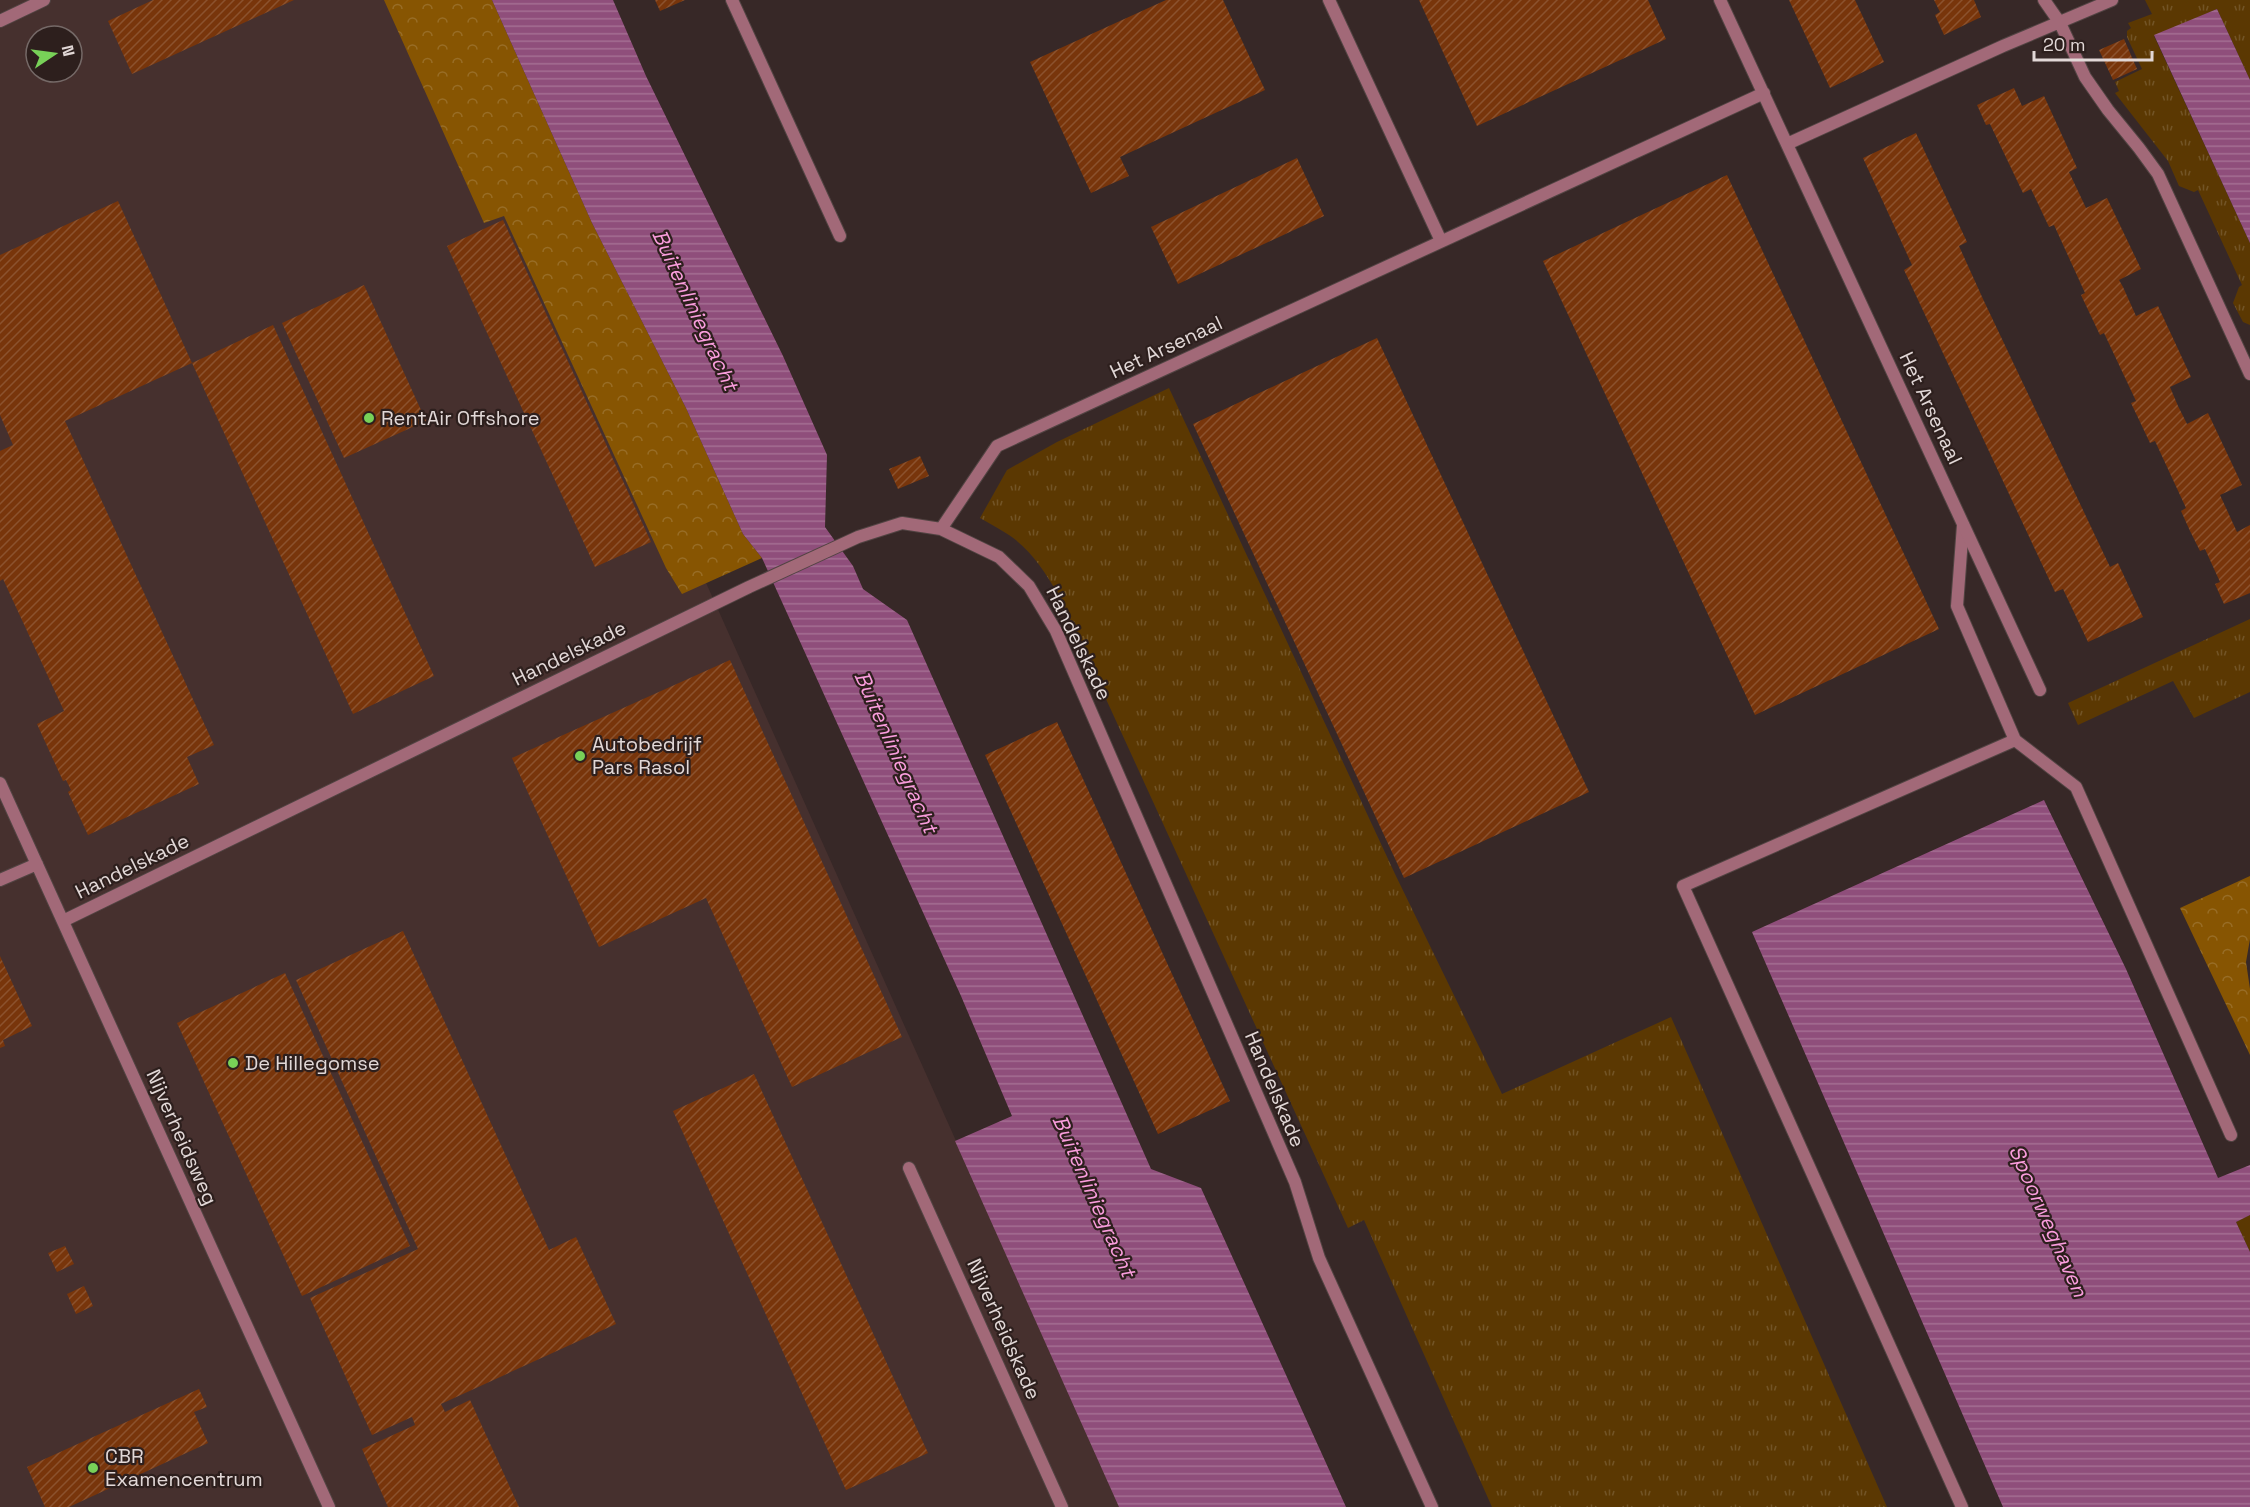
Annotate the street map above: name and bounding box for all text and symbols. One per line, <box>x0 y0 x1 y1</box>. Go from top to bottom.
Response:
north arrow <box>24 24 84 84</box>
scale bar <box>2034 24 2152 62</box>
text: 20 m <box>2043 33 2086 56</box>
text: N <box>57 43 80 58</box>
water label: Buitenliniegracht <box>646 225 746 397</box>
street label: Het Arsenaal <box>1106 310 1226 384</box>
street label: Het Arsenaal <box>1894 348 1968 468</box>
place label: RentAir Offshore <box>381 405 540 431</box>
marker: RentAir Offshore <box>362 411 376 425</box>
street label: Handelskade <box>1040 582 1118 704</box>
street label: Handelskade <box>508 614 630 692</box>
water label: Buitenliniegracht <box>849 666 945 839</box>
place label: Autobedrijf Pars Rasol <box>592 731 702 780</box>
marker: Autobedrijf Pars Rasol <box>573 749 587 763</box>
street label: Handelskade <box>71 827 193 905</box>
street label: Handelskade <box>1239 1027 1311 1151</box>
place label: De Hillegomse <box>245 1050 380 1076</box>
marker: De Hillegomse <box>226 1056 240 1070</box>
street label: Nijverheidsweg <box>141 1065 223 1209</box>
water label: Buitenliniegracht <box>1047 1110 1143 1283</box>
water label: Spoorweghaven <box>2003 1141 2094 1302</box>
street label: Nijverheidskade <box>961 1254 1047 1404</box>
place label: CBR Examencentrum <box>105 1443 263 1492</box>
marker: CBR Examencentrum <box>86 1461 100 1475</box>

